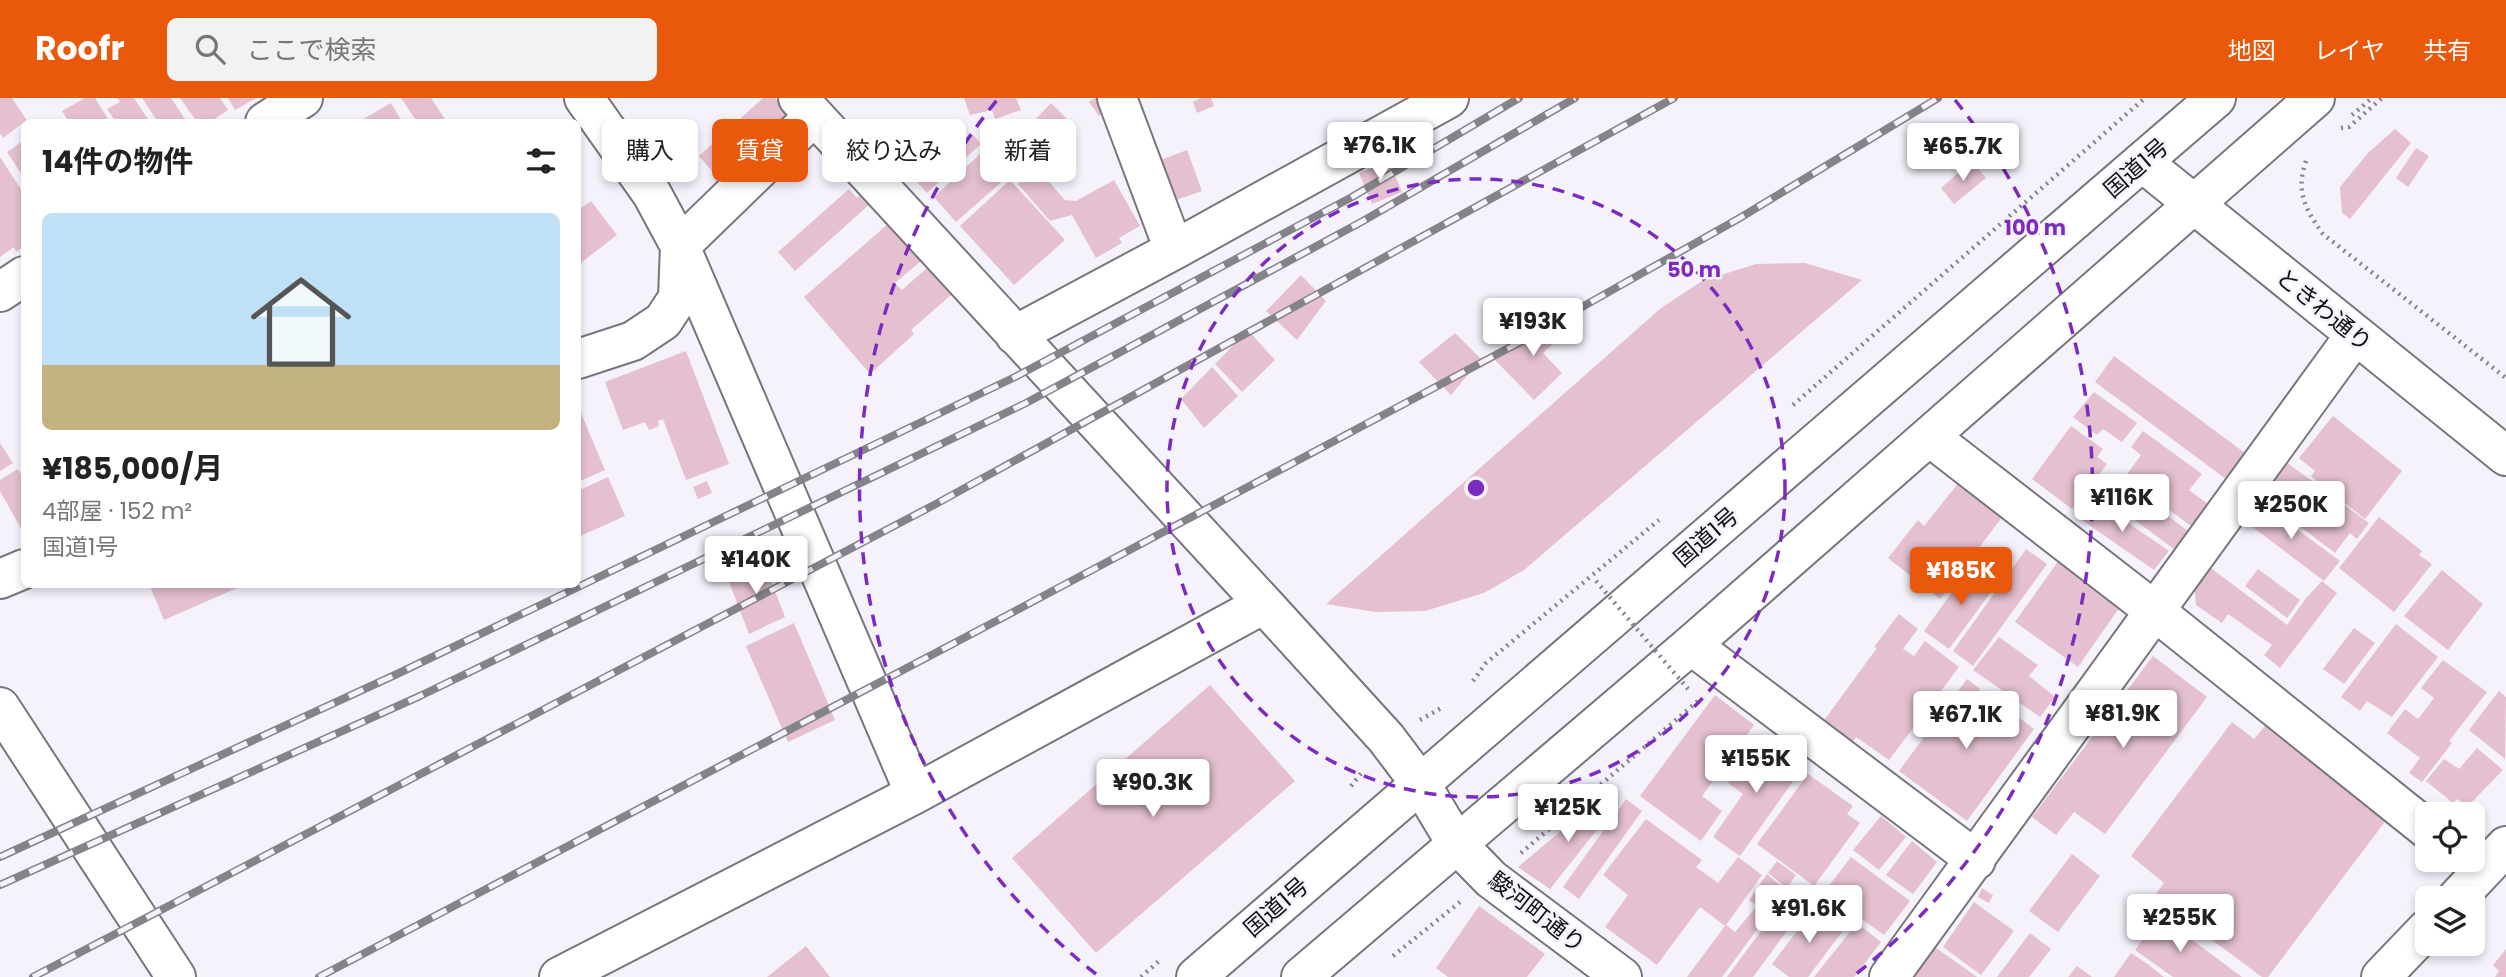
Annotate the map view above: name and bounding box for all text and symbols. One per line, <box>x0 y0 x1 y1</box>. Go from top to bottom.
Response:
search box <box>167 18 657 81</box>
text: Roofr <box>35 25 125 72</box>
icon: search <box>191 30 229 68</box>
text: ここで検索 <box>247 32 377 68</box>
text: 地図 <box>2228 34 2276 67</box>
text: レイヤ <box>2314 34 2385 67</box>
text: 共有 <box>2423 34 2471 67</box>
chip: 購入 <box>602 119 698 182</box>
chip: 賃貸 <box>712 119 808 182</box>
chip: 絞り込み <box>822 119 966 182</box>
chip: 新着 <box>980 119 1076 182</box>
pin: ¥76.1K <box>1323 122 1437 182</box>
pin: ¥65.7K <box>1906 123 2020 183</box>
text: ¥76.1K <box>1343 129 1417 161</box>
text: ¥65.7K <box>1923 130 2003 162</box>
street label: 国道1号 <box>2097 131 2175 205</box>
text: 14件の物件 <box>42 140 194 183</box>
icon: filters <box>522 142 560 180</box>
text: 100 m <box>2004 213 2066 242</box>
text: 50 m <box>1667 255 1721 284</box>
icon: home <box>238 259 364 385</box>
street label: ときわ通り <box>2269 261 2379 359</box>
pin: ¥193K <box>1484 299 1582 358</box>
text: ¥193K <box>1499 305 1567 337</box>
text: ¥185,000/月 <box>42 447 223 490</box>
pin: ¥116K <box>2073 474 2171 534</box>
centre of rings <box>1464 476 1488 500</box>
text: ¥116K <box>2090 481 2154 513</box>
pin: ¥250K <box>2242 482 2340 541</box>
text: ¥250K <box>2254 488 2328 520</box>
text: 4部屋 · 152 m² <box>42 495 192 527</box>
street label: 国道1号 <box>1667 500 1745 574</box>
text: 国道1号 <box>42 531 118 563</box>
pin: ¥140K <box>707 536 805 596</box>
text: ¥140K <box>721 543 791 575</box>
pin: ¥185K <box>1912 547 2010 607</box>
text: ¥185K <box>1926 554 1996 586</box>
pin: ¥81.9K <box>2066 690 2180 750</box>
pin: ¥67.1K <box>1909 692 2023 751</box>
text: ¥81.9K <box>2085 697 2161 729</box>
text: ¥67.1K <box>1929 698 2003 730</box>
pin: ¥155K <box>1707 736 1805 795</box>
text: ¥155K <box>1721 742 1791 774</box>
pin: ¥90.3K <box>1096 760 1210 819</box>
text: ¥90.3K <box>1112 766 1194 798</box>
pin: ¥125K <box>1519 784 1617 844</box>
text: ¥125K <box>1534 791 1602 823</box>
map controls <box>2415 802 2485 956</box>
button: locate <box>2415 802 2485 872</box>
street label: 駿河町通り <box>1482 864 1592 960</box>
street label: 国道1号 <box>1237 870 1315 944</box>
pin: ¥91.6K <box>1752 886 1866 945</box>
button: layers <box>2415 886 2485 956</box>
text: ¥91.6K <box>1771 892 1847 924</box>
pin: ¥255K <box>2131 894 2229 954</box>
text: ¥255K <box>2143 901 2217 933</box>

